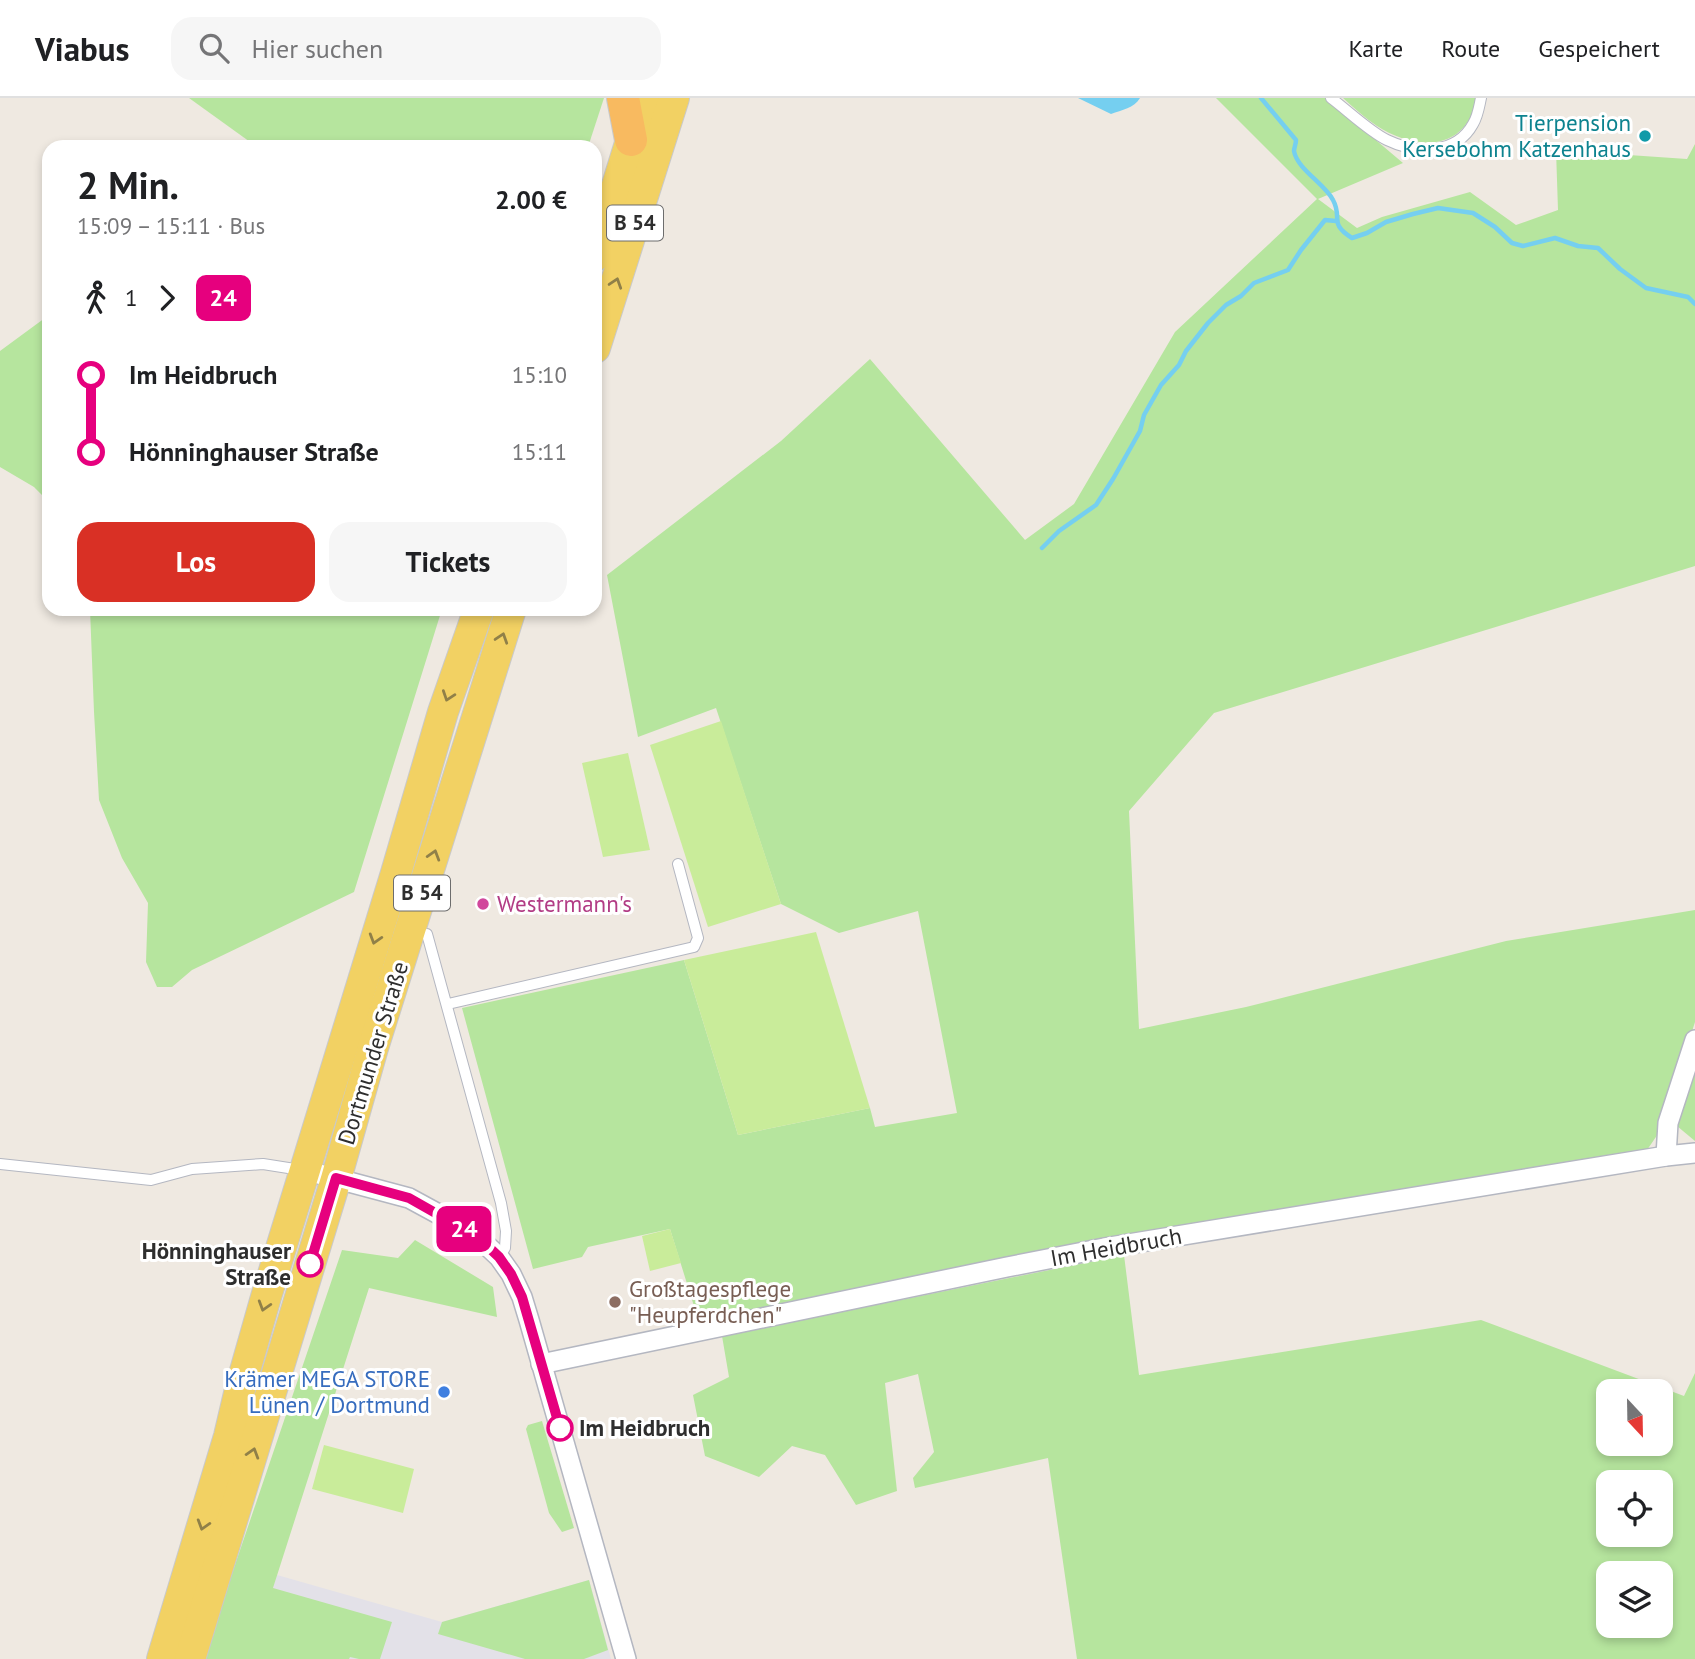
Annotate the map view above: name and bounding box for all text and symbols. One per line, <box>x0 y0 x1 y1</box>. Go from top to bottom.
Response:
search box <box>171 17 661 80</box>
text: Viabus <box>35 27 129 70</box>
icon: search <box>195 29 233 67</box>
text: Hier suchen <box>251 32 383 65</box>
text: Karte <box>1348 33 1403 64</box>
text: Route <box>1441 33 1500 64</box>
text: Gespeichert <box>1538 33 1660 64</box>
place label: Tierpension Kersebohm Katzenhaus <box>1402 108 1631 163</box>
marker: Tierpension Kersebohm Katzenhaus <box>1637 128 1653 144</box>
text: 2 Min. <box>77 160 179 209</box>
text: 2.00 € <box>495 183 567 216</box>
road number: B 54 <box>607 206 663 240</box>
text: 15:09 – 15:11 · Bus <box>77 211 265 240</box>
one-way arrow <box>608 277 622 290</box>
icon: walk <box>77 279 115 317</box>
icon: forward <box>148 279 186 317</box>
text: 24 <box>210 282 237 313</box>
text: 1 <box>125 283 138 312</box>
text: Im Heidbruch <box>129 358 278 391</box>
text: 15:10 <box>512 360 567 389</box>
text: Hönninghauser Straße <box>129 435 379 468</box>
text: 15:11 <box>512 437 567 466</box>
button: Los <box>77 522 315 602</box>
button: Tickets <box>329 522 567 602</box>
one-way arrow <box>493 632 508 644</box>
one-way arrow <box>442 690 456 702</box>
one-way arrow <box>425 849 440 861</box>
road number: B 54 <box>394 876 450 910</box>
place label: Westermann's <box>497 889 632 918</box>
marker: Westermann's <box>475 896 491 912</box>
one-way arrow <box>369 932 384 944</box>
street label: Dortmunder Straße <box>331 958 414 1148</box>
line badge: 24 <box>433 1206 496 1252</box>
text: 24 <box>450 1213 478 1244</box>
street label: Im Heidbruch <box>1048 1221 1184 1272</box>
place label: Hönninghauser Straße <box>142 1236 292 1291</box>
marker: Hönninghauser Straße <box>297 1251 323 1277</box>
place label: Großtagespflege "Heupferdchen" <box>629 1274 791 1329</box>
marker: Großtagespflege "Heupferdchen" <box>607 1294 623 1310</box>
one-way arrow <box>257 1300 272 1312</box>
place label: Krämer MEGA STORE Lünen / Dortmund <box>224 1364 430 1419</box>
north arrow <box>1596 1379 1673 1456</box>
map controls <box>1596 1379 1673 1638</box>
marker: Krämer MEGA STORE Lünen / Dortmund <box>436 1384 452 1400</box>
place label: Im Heidbruch <box>579 1413 710 1442</box>
marker: Im Heidbruch <box>547 1415 573 1441</box>
one-way arrow <box>244 1447 259 1459</box>
button: locate <box>1596 1470 1673 1547</box>
one-way arrow <box>197 1518 211 1531</box>
button: layers <box>1596 1561 1673 1638</box>

